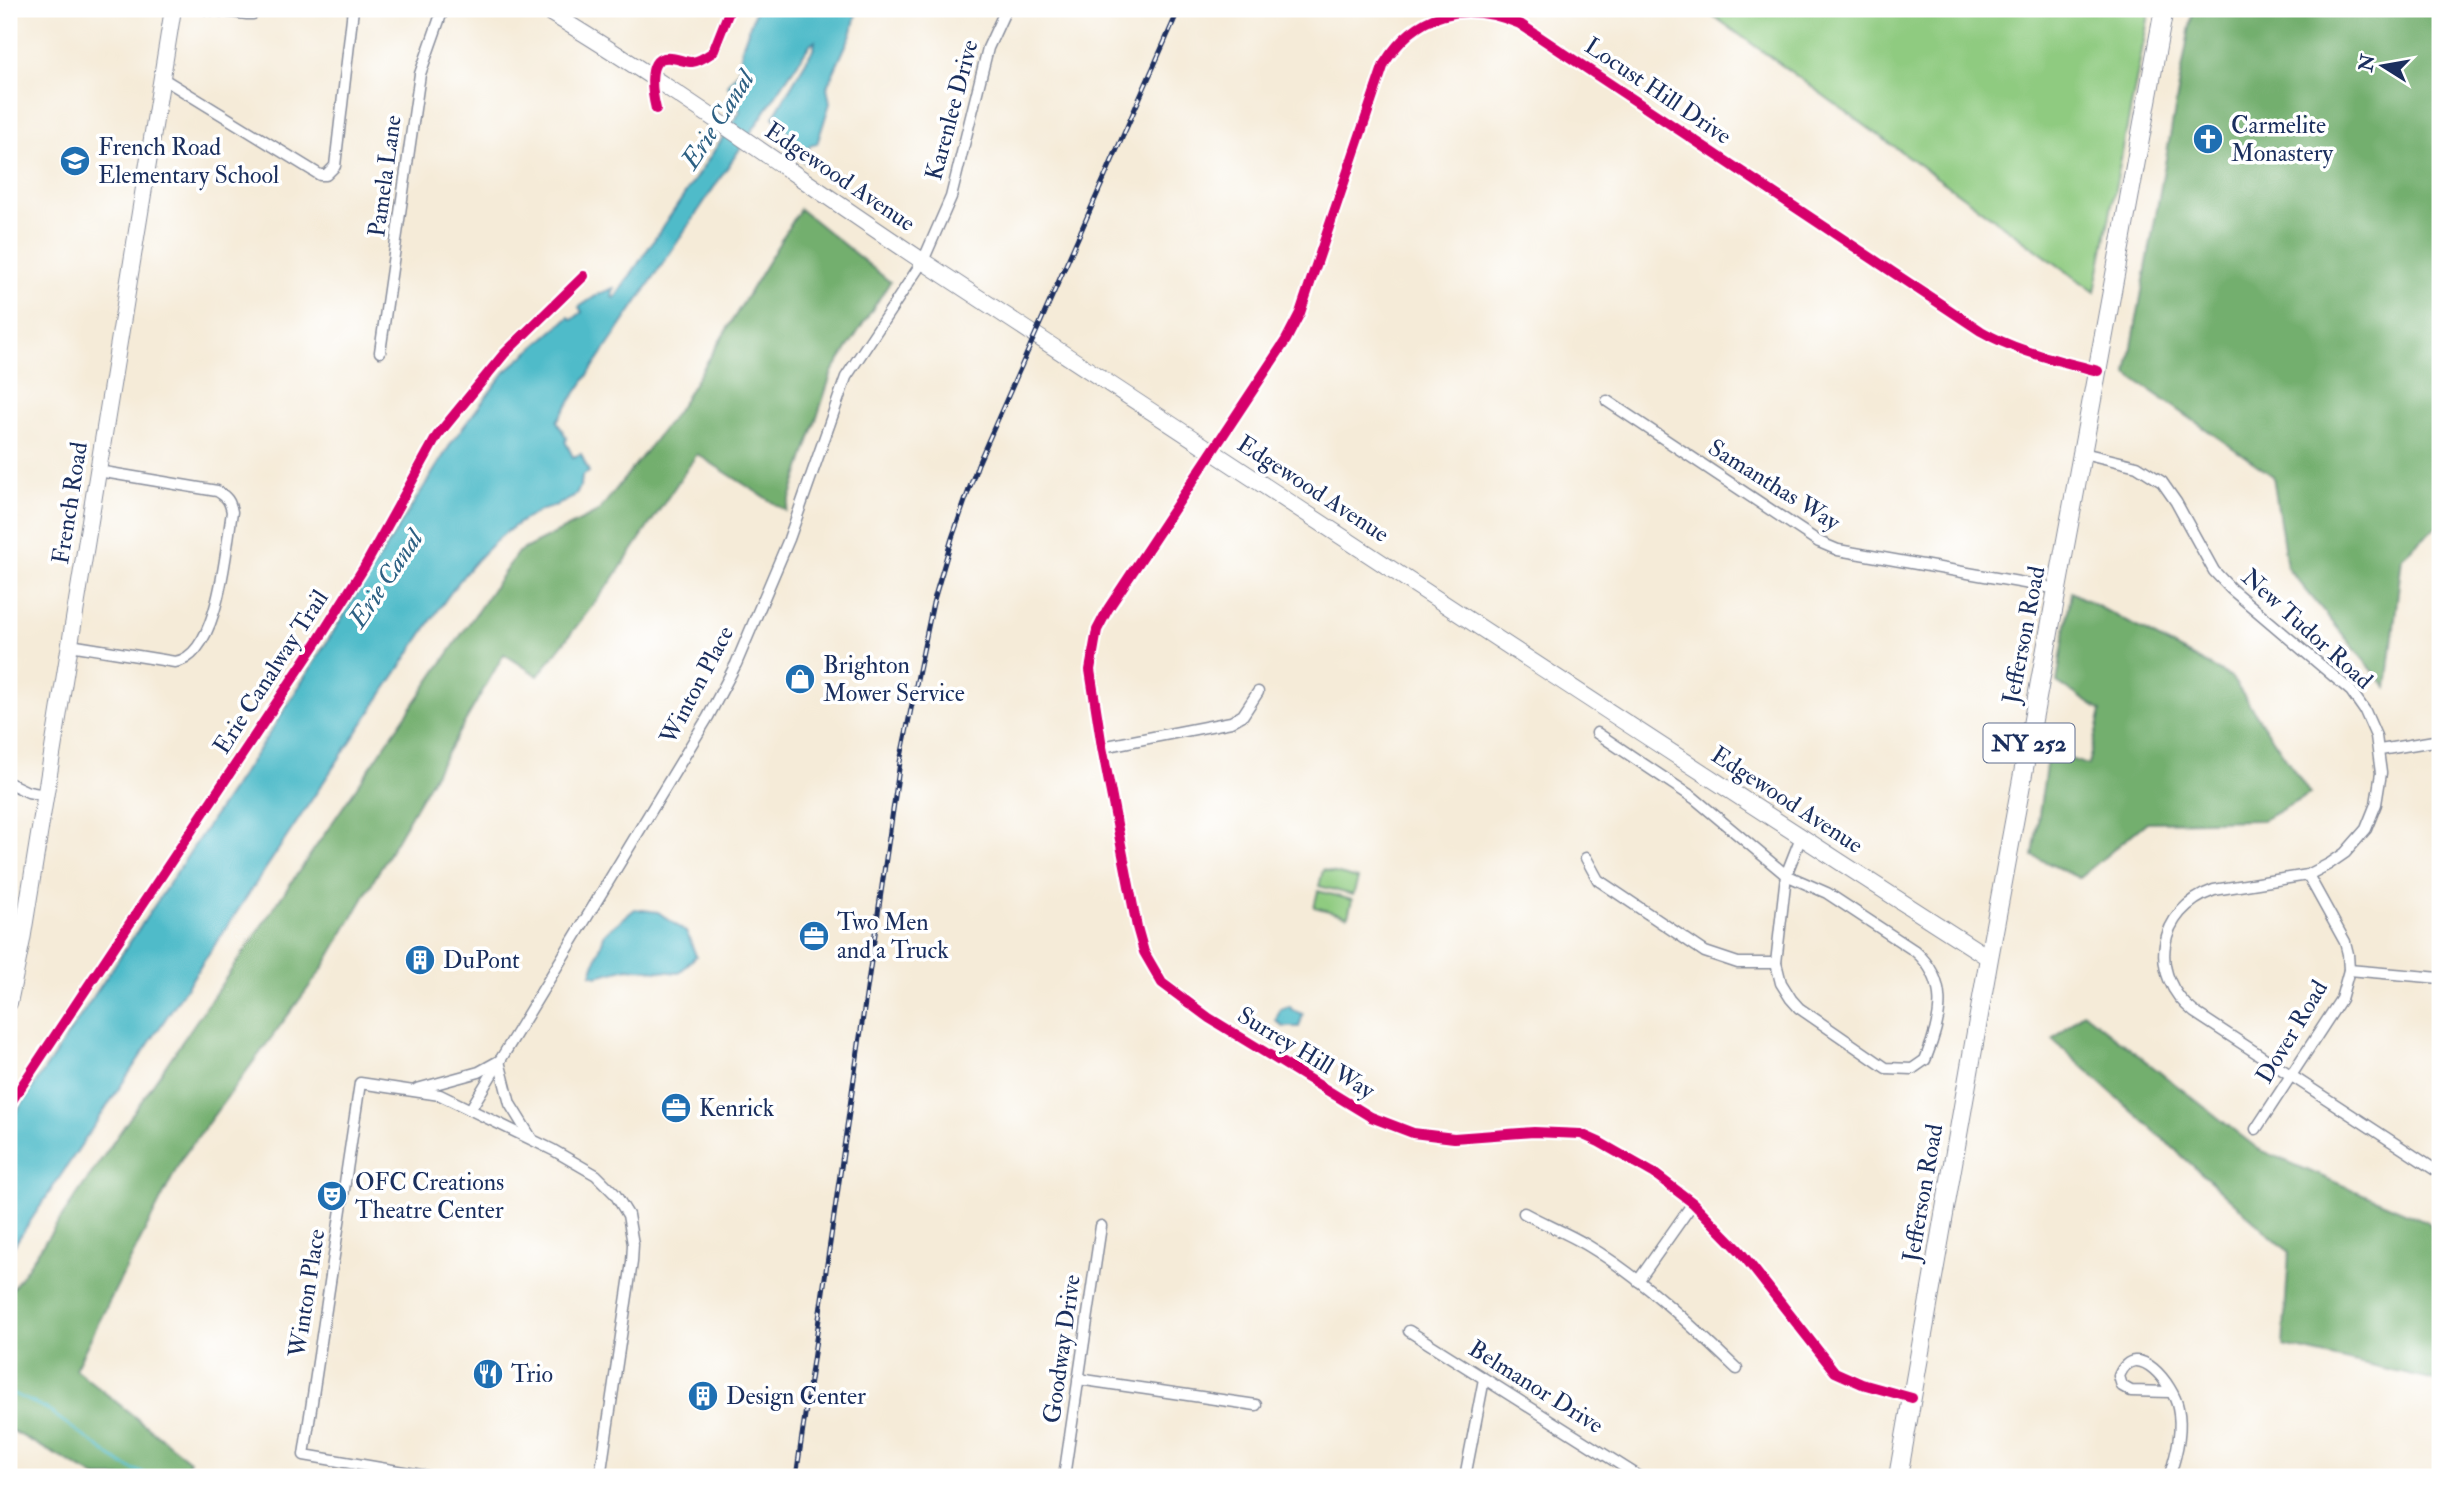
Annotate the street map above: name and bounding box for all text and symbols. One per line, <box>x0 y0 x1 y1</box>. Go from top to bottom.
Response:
street label: Locust Hill Drive <box>1579 30 1737 152</box>
north arrow <box>2348 32 2418 102</box>
street label: Karenlee Drive <box>918 36 986 184</box>
text: N <box>2354 51 2381 75</box>
water label: Erie Canal <box>673 63 763 177</box>
place label: Carmelite Monastery <box>2231 110 2334 169</box>
street label: Pamela Lane <box>361 113 409 239</box>
street label: Edgewood Avenue <box>759 115 921 239</box>
church icon: Carmelite Monastery <box>2191 122 2225 156</box>
place label: French Road Elementary School <box>98 132 279 191</box>
school or university icon: French Road Elementary School <box>58 144 92 178</box>
street label: Edgewood Avenue <box>1231 428 1395 550</box>
street label: Samanthas Way <box>1702 432 1846 538</box>
street label: French Road <box>45 440 95 566</box>
water label: Erie Canal <box>341 523 431 636</box>
street label: New Tudor Road <box>2235 562 2379 696</box>
street label: Jefferson Road <box>1995 563 2053 707</box>
street label: Erie Canalway Trail <box>206 584 336 760</box>
street label: Winton Place <box>652 621 741 750</box>
place label: Brighton Mower Service <box>823 650 965 709</box>
shop icon: Brighton Mower Service <box>783 662 817 696</box>
road number: NY 252 <box>1983 723 2074 762</box>
street label: Edgewood Avenue <box>1705 739 1869 861</box>
place label: Two Men and a Truck <box>837 907 949 966</box>
office icon: Two Men and a Truck <box>797 919 831 953</box>
building icon: DuPont <box>403 943 437 977</box>
place label: DuPont <box>443 945 520 976</box>
street label: Dover Road <box>2249 974 2335 1089</box>
street label: Surrey Hill Way <box>1232 1000 1381 1106</box>
office icon: Kenrick <box>659 1091 693 1125</box>
place label: Kenrick <box>699 1093 775 1124</box>
street label: Jefferson Road <box>1895 1121 1950 1265</box>
place label: OFC Creations Theatre Center <box>355 1167 504 1226</box>
theatre icon: OFC Creations Theatre Center <box>315 1179 349 1213</box>
street label: Winton Place <box>281 1227 332 1360</box>
street label: Goodway Drive <box>1036 1273 1088 1425</box>
street label: Belmanor Drive <box>1463 1333 1609 1441</box>
restaurant icon: Trio <box>471 1357 505 1391</box>
place label: Trio <box>511 1359 553 1390</box>
building icon: Design Center <box>686 1379 720 1413</box>
place label: Design Center <box>726 1381 866 1412</box>

